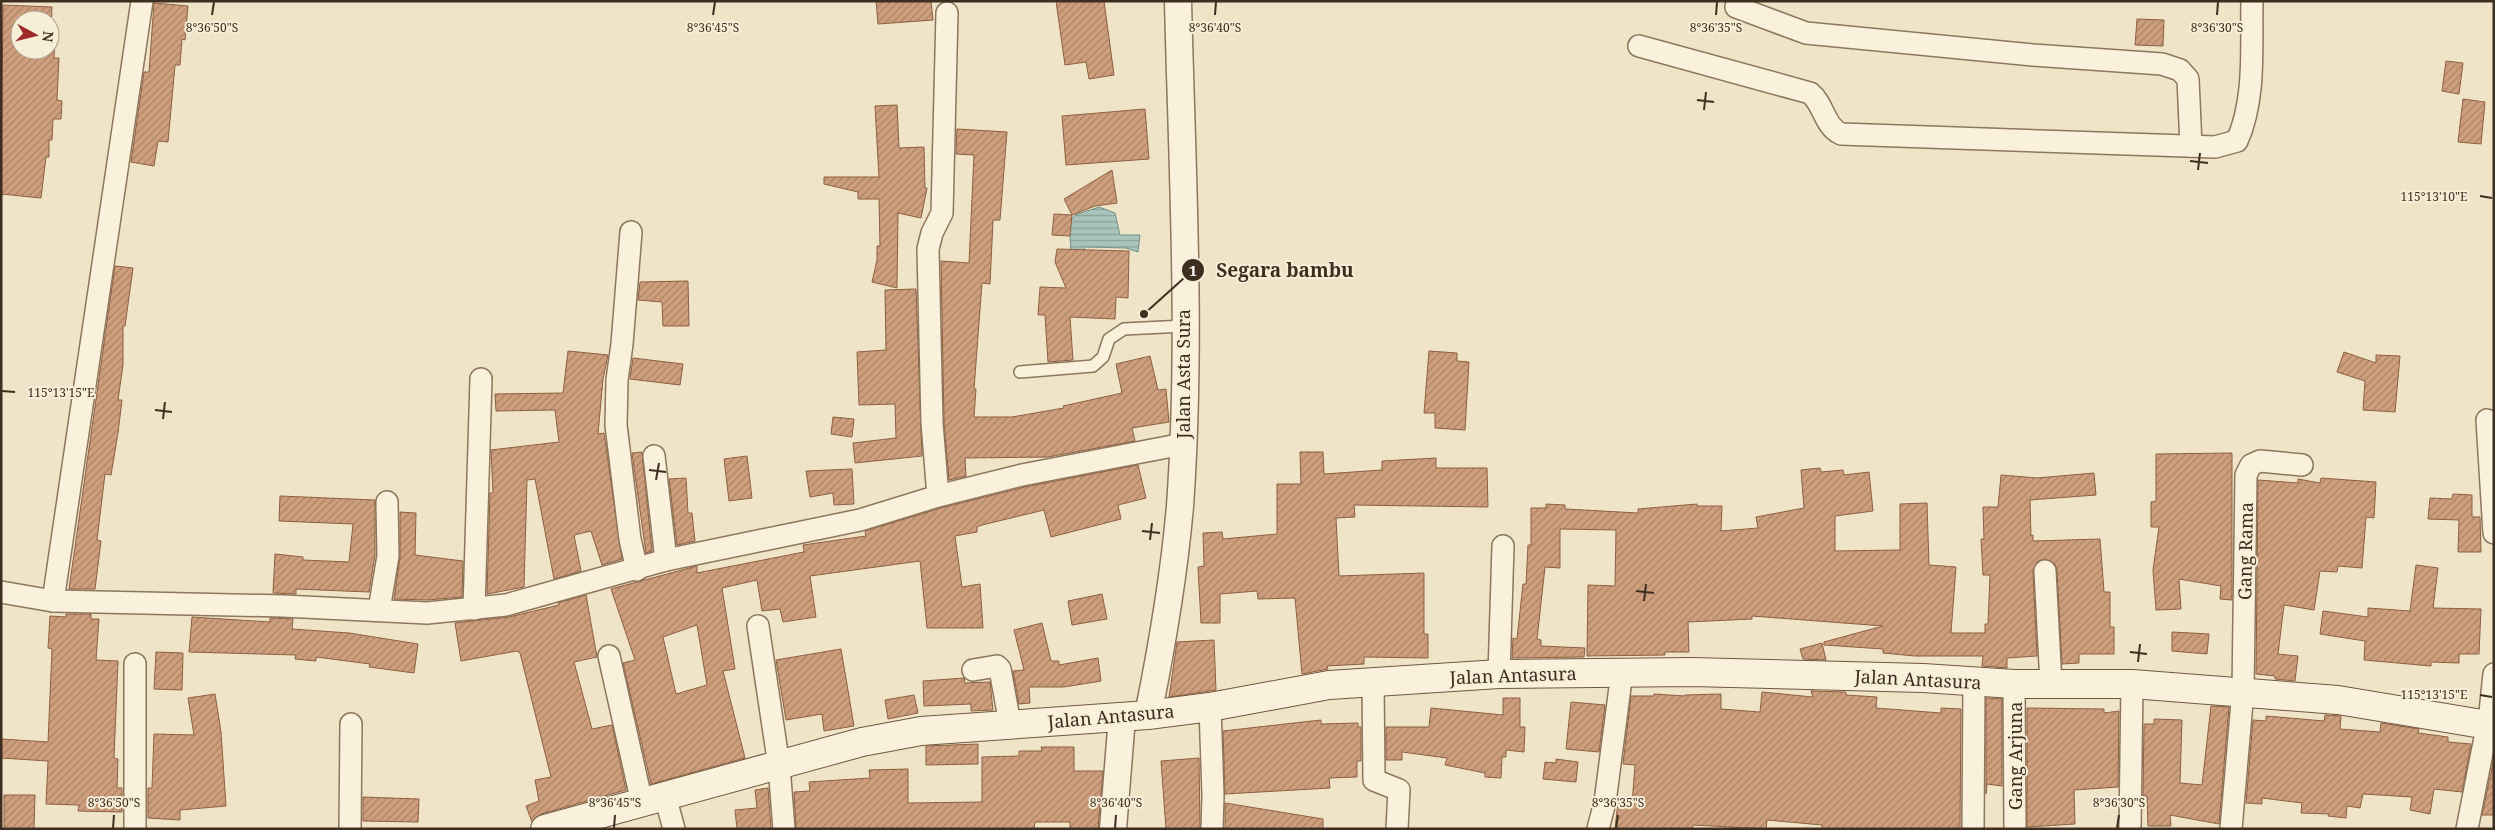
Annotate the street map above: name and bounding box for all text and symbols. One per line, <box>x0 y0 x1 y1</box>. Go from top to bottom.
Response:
north arrow <box>10 10 60 60</box>
text: 8°36'50"S <box>186 19 238 36</box>
text: 8°36'45"S <box>687 19 739 36</box>
text: 8°36'40"S <box>1189 19 1241 36</box>
text: 8°36'35"S <box>1690 19 1742 36</box>
text: 8°36'30"S <box>2191 19 2243 36</box>
text: N <box>38 30 59 43</box>
text: 115°13'10"E <box>2401 188 2467 205</box>
callout: Segara bambu <box>1181 253 1363 287</box>
text: Segara bambu <box>1216 257 1354 283</box>
text: 1 <box>1189 260 1197 280</box>
street label: Jalan Asta Sura <box>1171 309 1195 440</box>
text: 115°13'15"E <box>28 384 94 401</box>
street label: Gang Rama <box>2232 502 2258 600</box>
street label: Jalan Antasura <box>1448 661 1577 689</box>
street label: Jalan Antasura <box>1853 664 1982 694</box>
text: 115°13'15"E <box>2401 686 2467 703</box>
street label: Jalan Antasura <box>1046 699 1175 734</box>
street label: Gang Arjuna <box>2003 702 2027 810</box>
text: 8°36'50"S <box>88 794 140 811</box>
text: 8°36'45"S <box>589 794 641 811</box>
text: 8°36'40"S <box>1090 794 1142 811</box>
text: 8°36'35"S <box>1592 794 1644 811</box>
text: 8°36'30"S <box>2093 794 2145 811</box>

